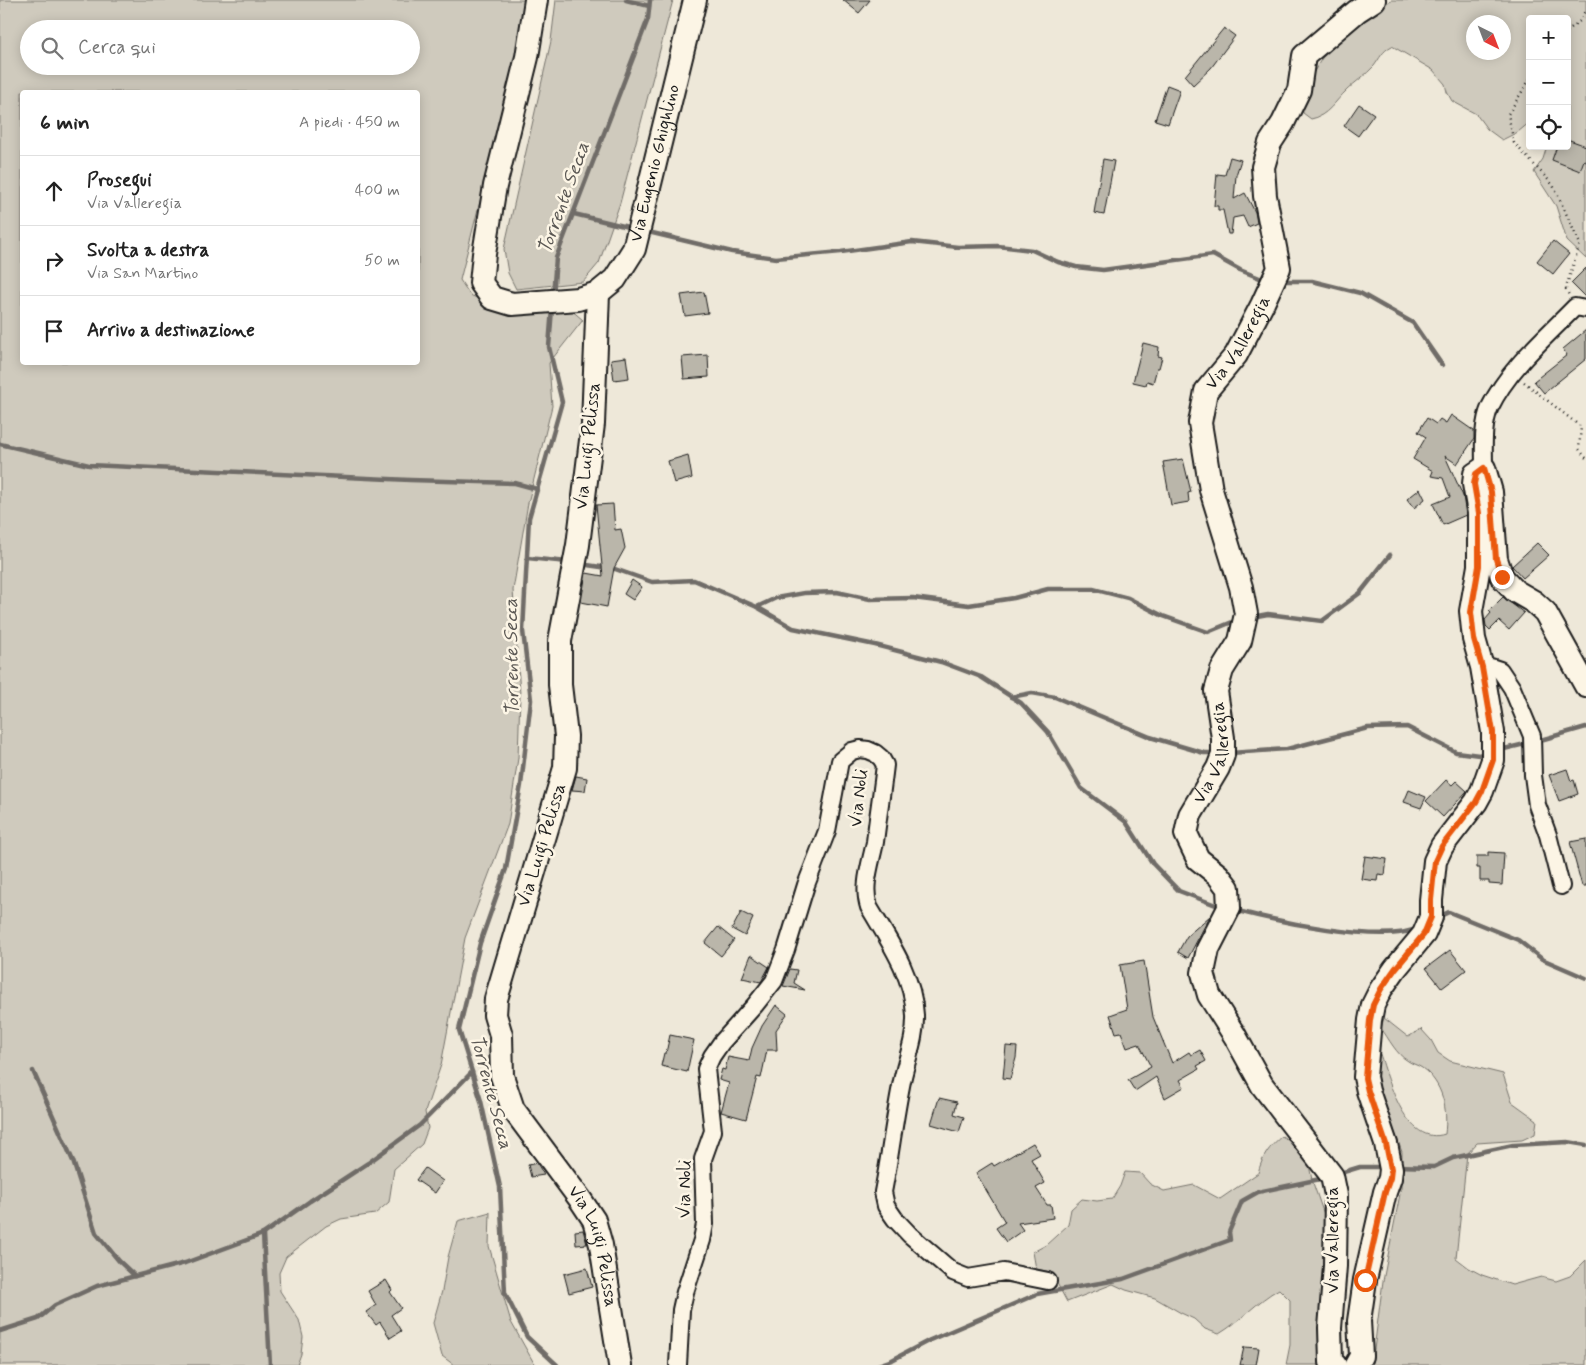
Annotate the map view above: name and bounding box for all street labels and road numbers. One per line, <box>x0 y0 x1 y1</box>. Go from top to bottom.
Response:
street label: Via Eugenio Ghighlino <box>624 82 686 245</box>
street label: Via Valleregia <box>1200 292 1276 395</box>
street label: Via Luigi Pelissa <box>569 381 609 511</box>
street label: Via Valleregia <box>1187 700 1235 808</box>
street label: Via Noli <box>844 768 874 828</box>
street label: Via Luigi Pelissa <box>512 780 574 910</box>
street label: Via Noli <box>672 1160 698 1218</box>
street label: Via Luigi Pelissa <box>562 1181 623 1309</box>
street label: Via Valleregia <box>1321 1187 1347 1293</box>

